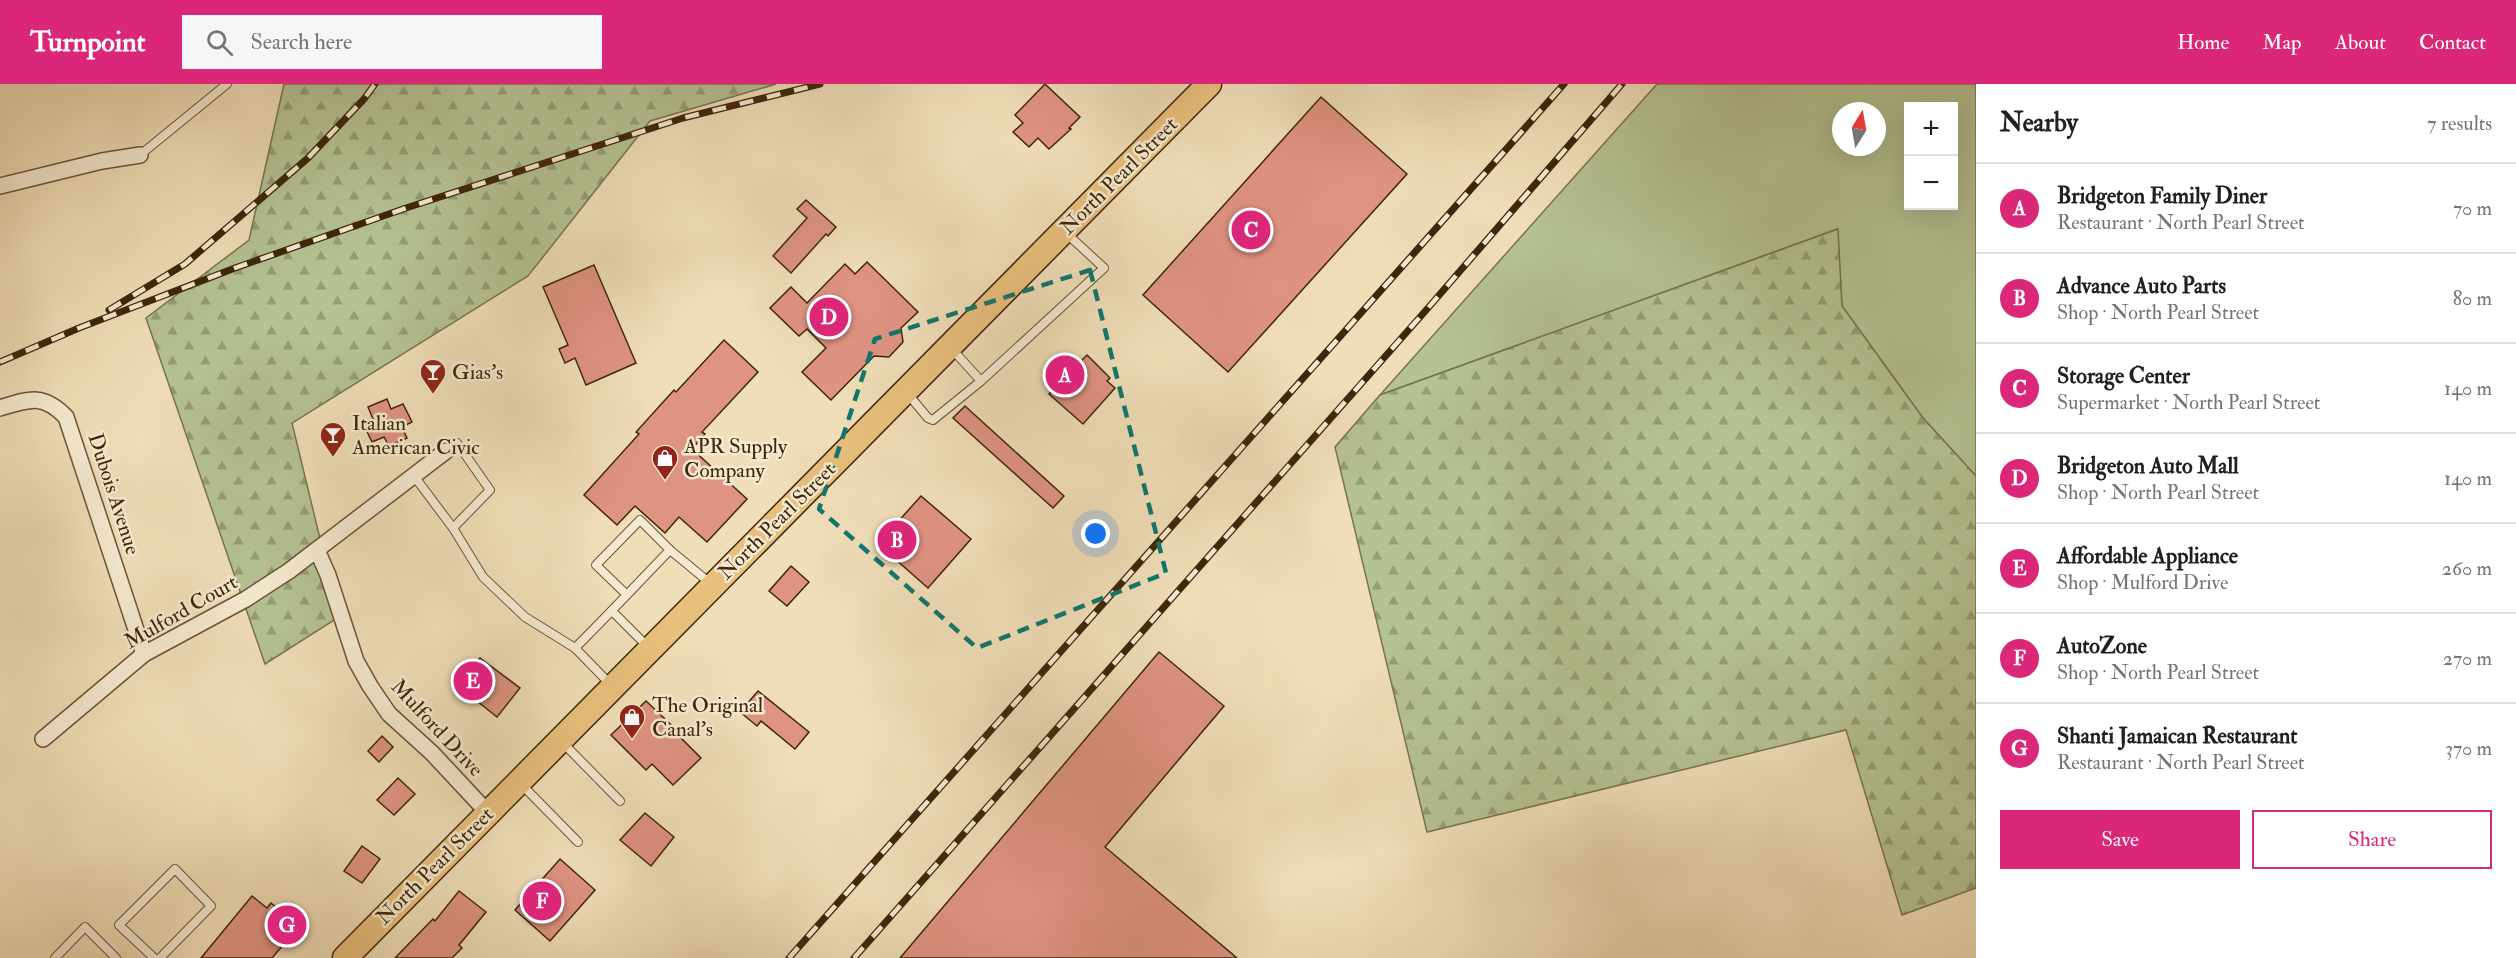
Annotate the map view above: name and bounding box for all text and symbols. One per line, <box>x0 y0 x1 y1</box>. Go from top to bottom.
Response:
search box <box>182 15 602 69</box>
text: Turnpoint <box>30 25 146 60</box>
icon: search <box>203 26 236 59</box>
text: Search here <box>251 28 352 56</box>
text: Home <box>2177 29 2229 56</box>
text: Map <box>2262 29 2302 56</box>
text: About <box>2335 29 2386 56</box>
text: Contact <box>2419 29 2486 56</box>
north arrow <box>1832 102 1886 156</box>
map controls <box>1904 102 1958 210</box>
button: + <box>1904 102 1958 156</box>
text: Nearby <box>2000 107 2078 139</box>
street label: North Pearl Street <box>1054 111 1184 241</box>
text: 7 results <box>2427 111 2492 136</box>
button: − <box>1904 156 1958 210</box>
text: Bridgeton Family Diner <box>2057 182 2267 210</box>
text: A <box>2013 196 2026 221</box>
text: 70 m <box>2453 196 2492 221</box>
pin: C <box>1232 208 1270 252</box>
text: Restaurant · North Pearl Street <box>2057 210 2305 235</box>
text: Advance Auto Parts <box>2057 272 2226 300</box>
text: B <box>2013 286 2026 311</box>
text: 80 m <box>2453 286 2492 311</box>
pin: D <box>810 294 848 340</box>
text: Shop · North Pearl Street <box>2057 300 2259 325</box>
pin: A <box>1046 352 1084 398</box>
bar icon: Gias's <box>418 357 448 395</box>
place label: Gias's <box>452 359 503 386</box>
text: Storage Center <box>2057 362 2190 390</box>
text: C <box>2012 376 2027 401</box>
text: 140 m <box>2444 376 2492 401</box>
text: Supermarket · North Pearl Street <box>2057 390 2320 415</box>
place label: Italian American Civic <box>351 410 480 461</box>
bar icon: Italian American Civic <box>318 420 348 458</box>
street label: Dubois Avenue <box>82 430 146 558</box>
place label: APR Supply Company <box>683 433 788 484</box>
shop icon: APR Supply Company <box>650 443 680 481</box>
text: Bridgeton Auto Mall <box>2057 452 2239 480</box>
street label: North Pearl Street <box>712 456 842 586</box>
text: D <box>2011 466 2028 491</box>
text: 140 m <box>2444 466 2492 491</box>
text: Shop · North Pearl Street <box>2057 480 2259 505</box>
pin: B <box>878 518 916 562</box>
your location <box>1081 519 1110 548</box>
text: Affordable Appliance <box>2057 542 2238 570</box>
text: E <box>2012 556 2027 581</box>
text: 260 m <box>2442 556 2492 581</box>
street label: Mulford Court <box>119 569 243 655</box>
text: Shop · Mulford Drive <box>2057 570 2228 595</box>
text: AutoZone <box>2057 632 2147 660</box>
text: F <box>2013 646 2026 671</box>
text: 270 m <box>2443 646 2492 671</box>
pin: E <box>454 658 492 704</box>
text: Shop · North Pearl Street <box>2057 660 2259 685</box>
street label: Mulford Drive <box>385 674 489 783</box>
place label: The Original Canal's <box>652 692 764 743</box>
shop icon: The Original Canal's <box>617 702 647 740</box>
text: Shanti Jamaican Restaurant <box>2057 722 2297 750</box>
text: G <box>2011 736 2028 761</box>
text: 370 m <box>2445 736 2492 761</box>
text: Restaurant · North Pearl Street <box>2057 750 2305 775</box>
street label: North Pearl Street <box>370 801 500 931</box>
button: Save <box>2000 810 2240 869</box>
button: Share <box>2252 810 2492 869</box>
pin: F <box>522 878 562 924</box>
pin: G <box>268 902 306 948</box>

